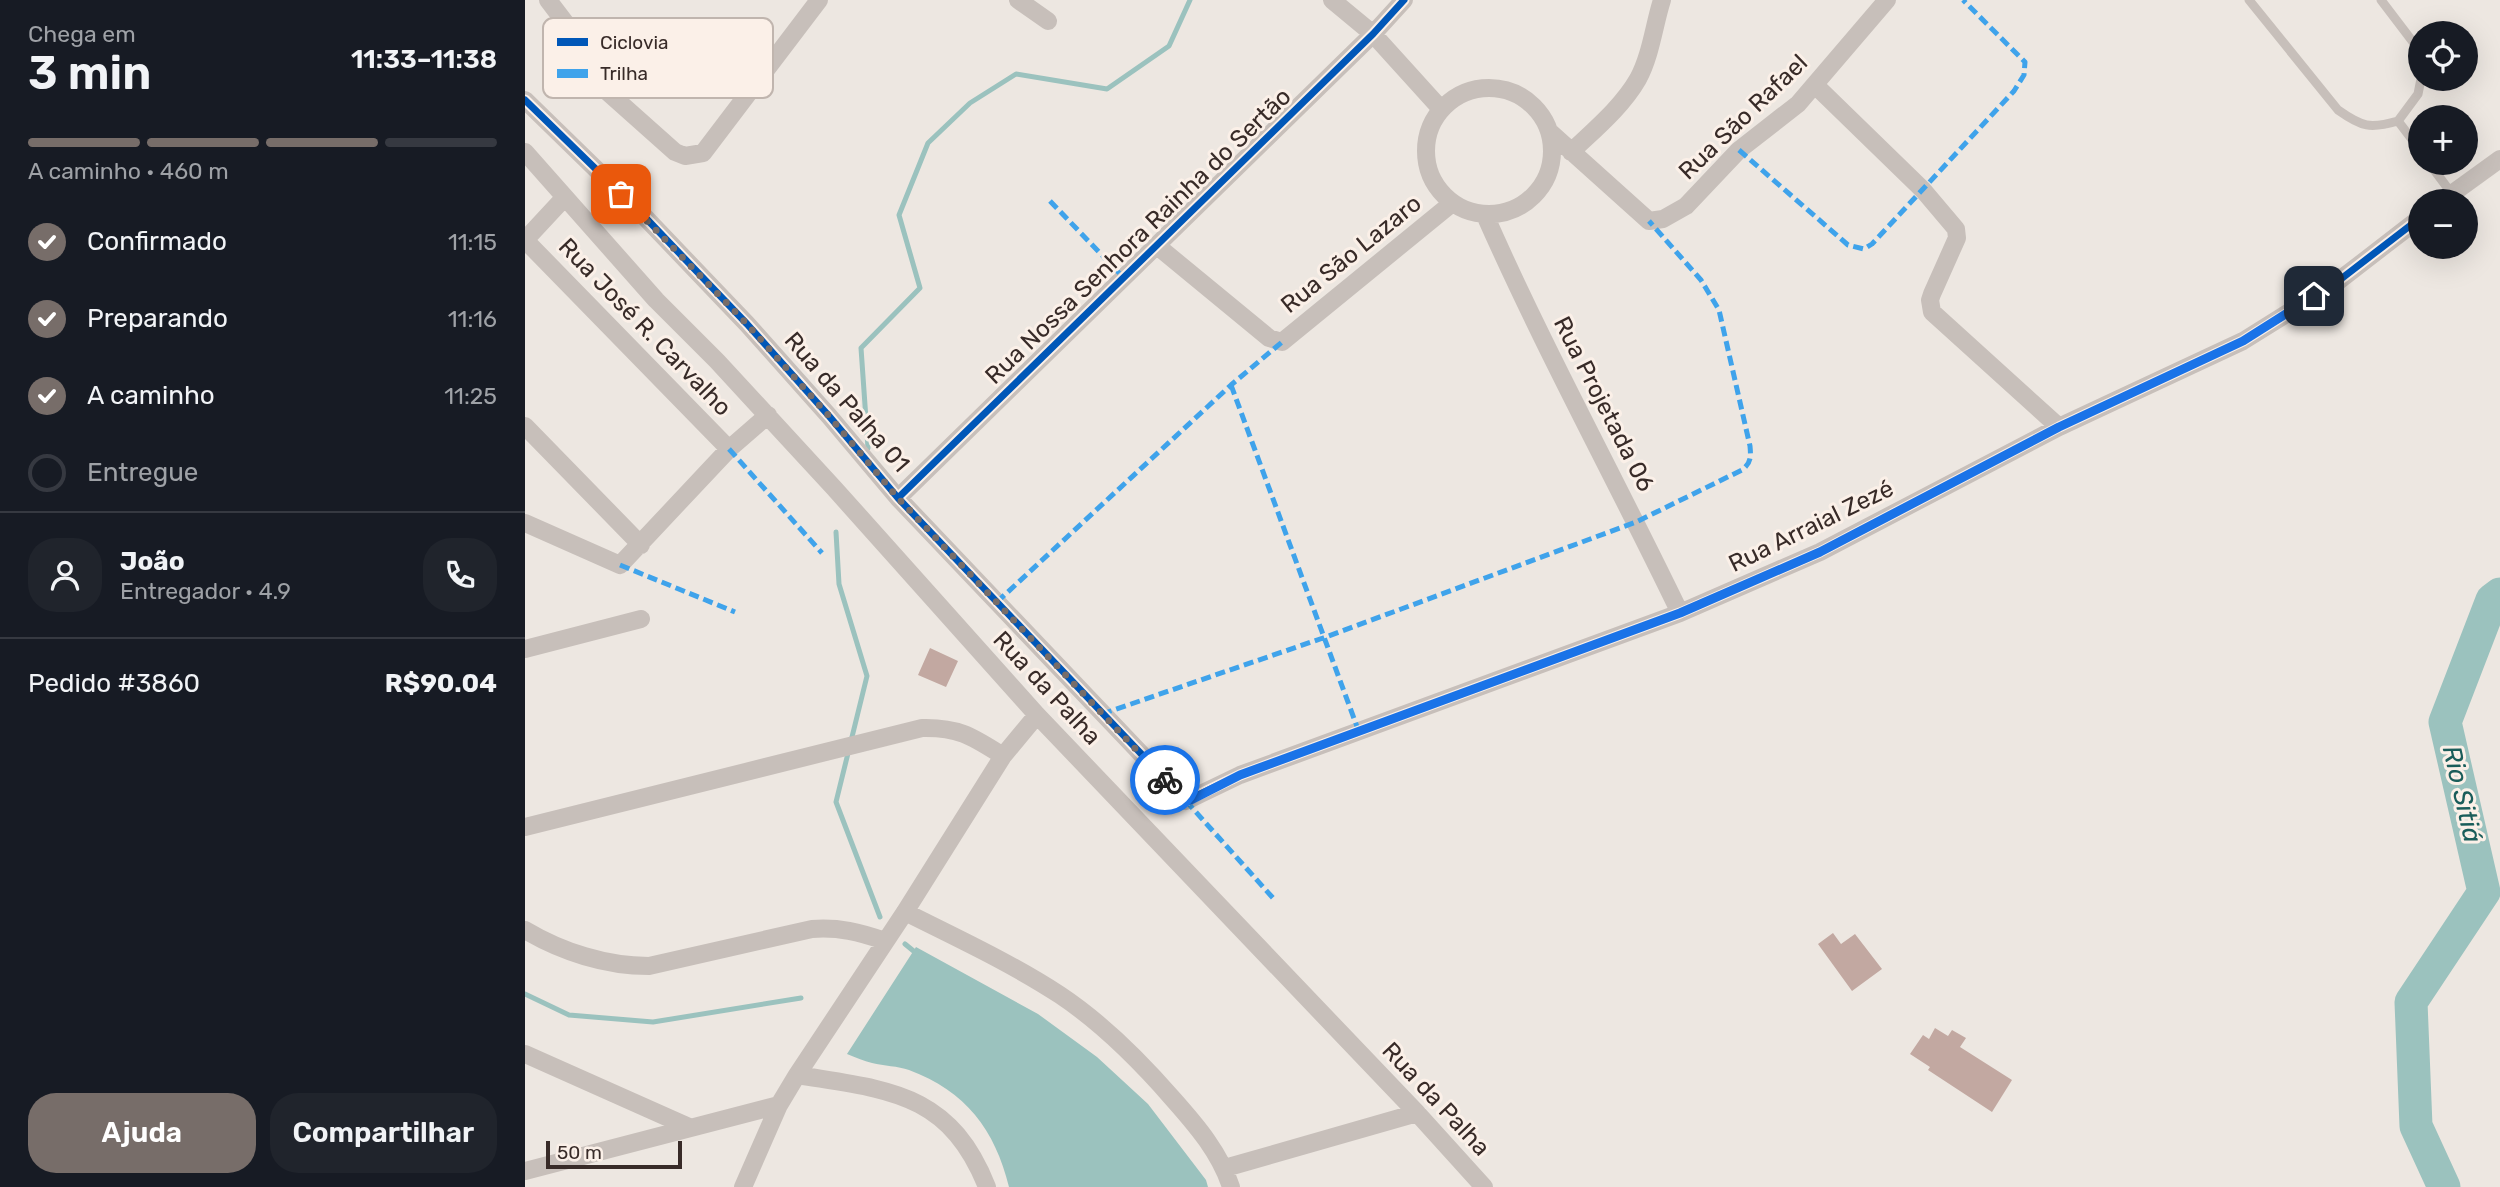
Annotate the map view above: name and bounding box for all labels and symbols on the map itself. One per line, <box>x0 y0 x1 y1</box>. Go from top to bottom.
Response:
legend <box>543 18 773 98</box>
text: Ciclovia <box>600 31 669 54</box>
street label: Rua São Rafael <box>1673 49 1813 185</box>
text: Trilha <box>600 62 648 85</box>
street label: Rua Nossa Senhora Rainha do Sertão <box>980 82 1296 390</box>
pin <box>591 164 651 224</box>
street label: Rua São Lazaro <box>1275 189 1427 319</box>
street label: Rua José R. Carvalho <box>553 232 737 422</box>
pin <box>2284 266 2344 326</box>
street label: Rua Projetada 06 <box>1548 312 1660 496</box>
street label: Rua da Palha 01 <box>779 326 915 478</box>
street label: Rua Arraial Zezé <box>1724 474 1898 578</box>
street label: Rua da Palha <box>987 625 1107 751</box>
water label: Rio Sitiá <box>2436 742 2488 846</box>
courier <box>1130 745 1200 815</box>
street label: Rua da Palha <box>1376 1036 1496 1162</box>
scale bar <box>546 1138 683 1170</box>

